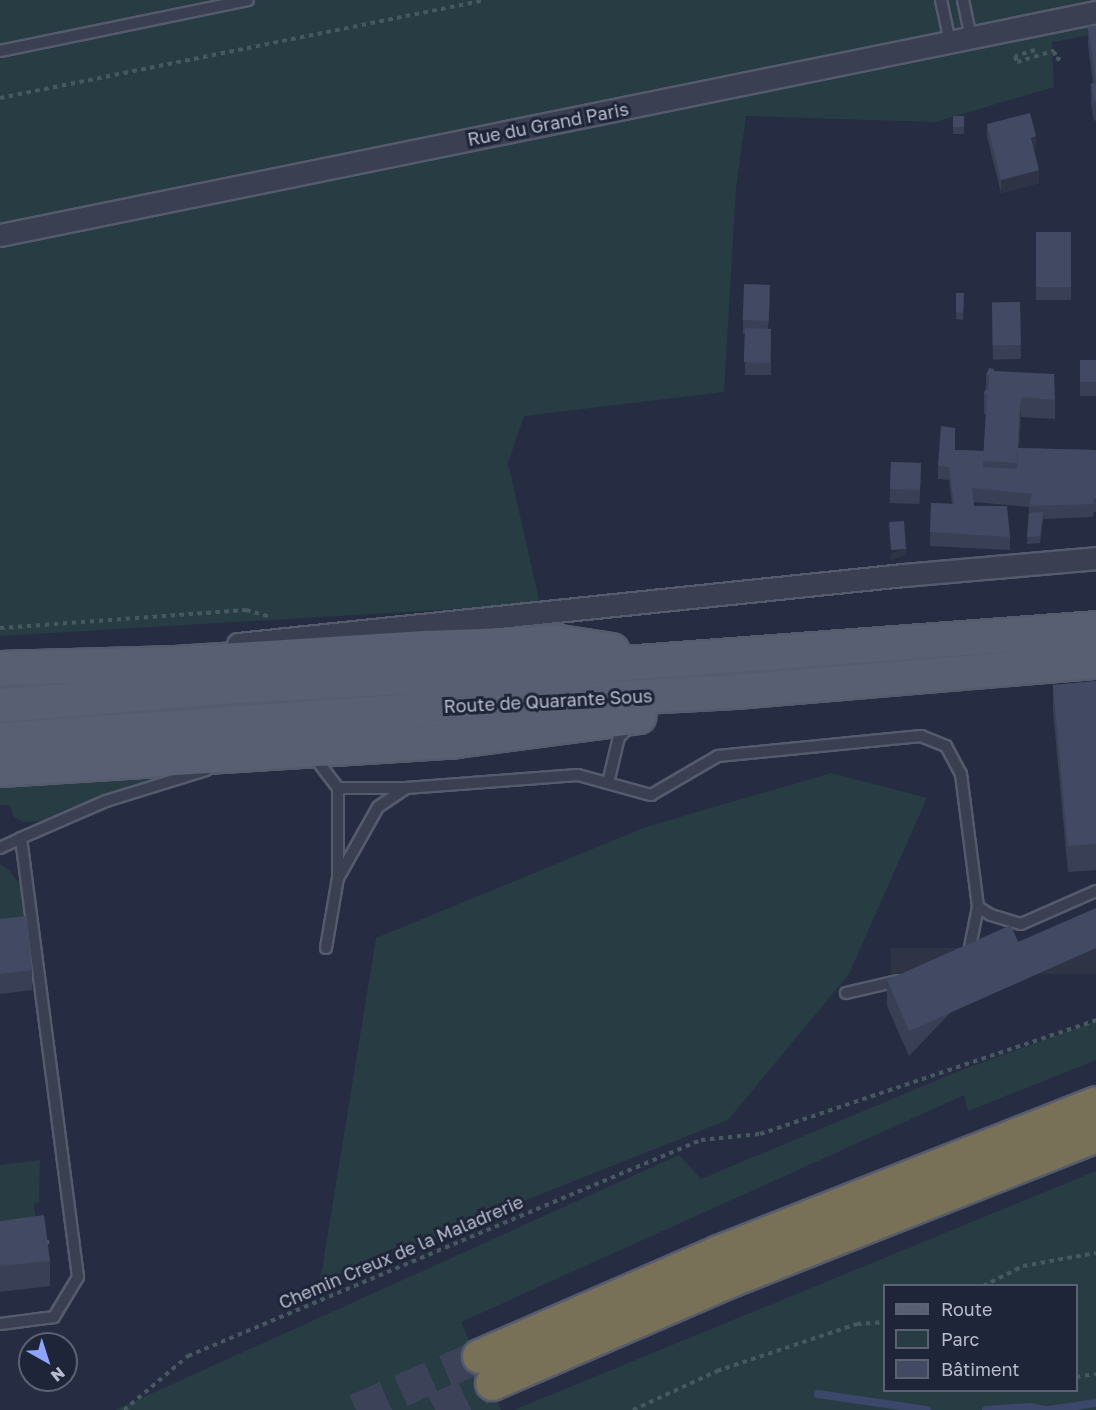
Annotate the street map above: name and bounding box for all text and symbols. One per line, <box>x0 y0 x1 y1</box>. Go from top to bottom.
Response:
street label: Rue du Grand Paris <box>466 98 630 150</box>
street label: Route de Quarante Sous <box>443 685 653 717</box>
street label: Chemin Creux de la Maladrerie <box>275 1191 527 1313</box>
legend <box>883 1284 1078 1392</box>
text: Route <box>941 1298 992 1320</box>
text: Parc <box>941 1328 979 1350</box>
north arrow <box>18 1332 78 1392</box>
text: Bâtiment <box>941 1358 1020 1380</box>
text: N <box>47 1363 69 1386</box>

